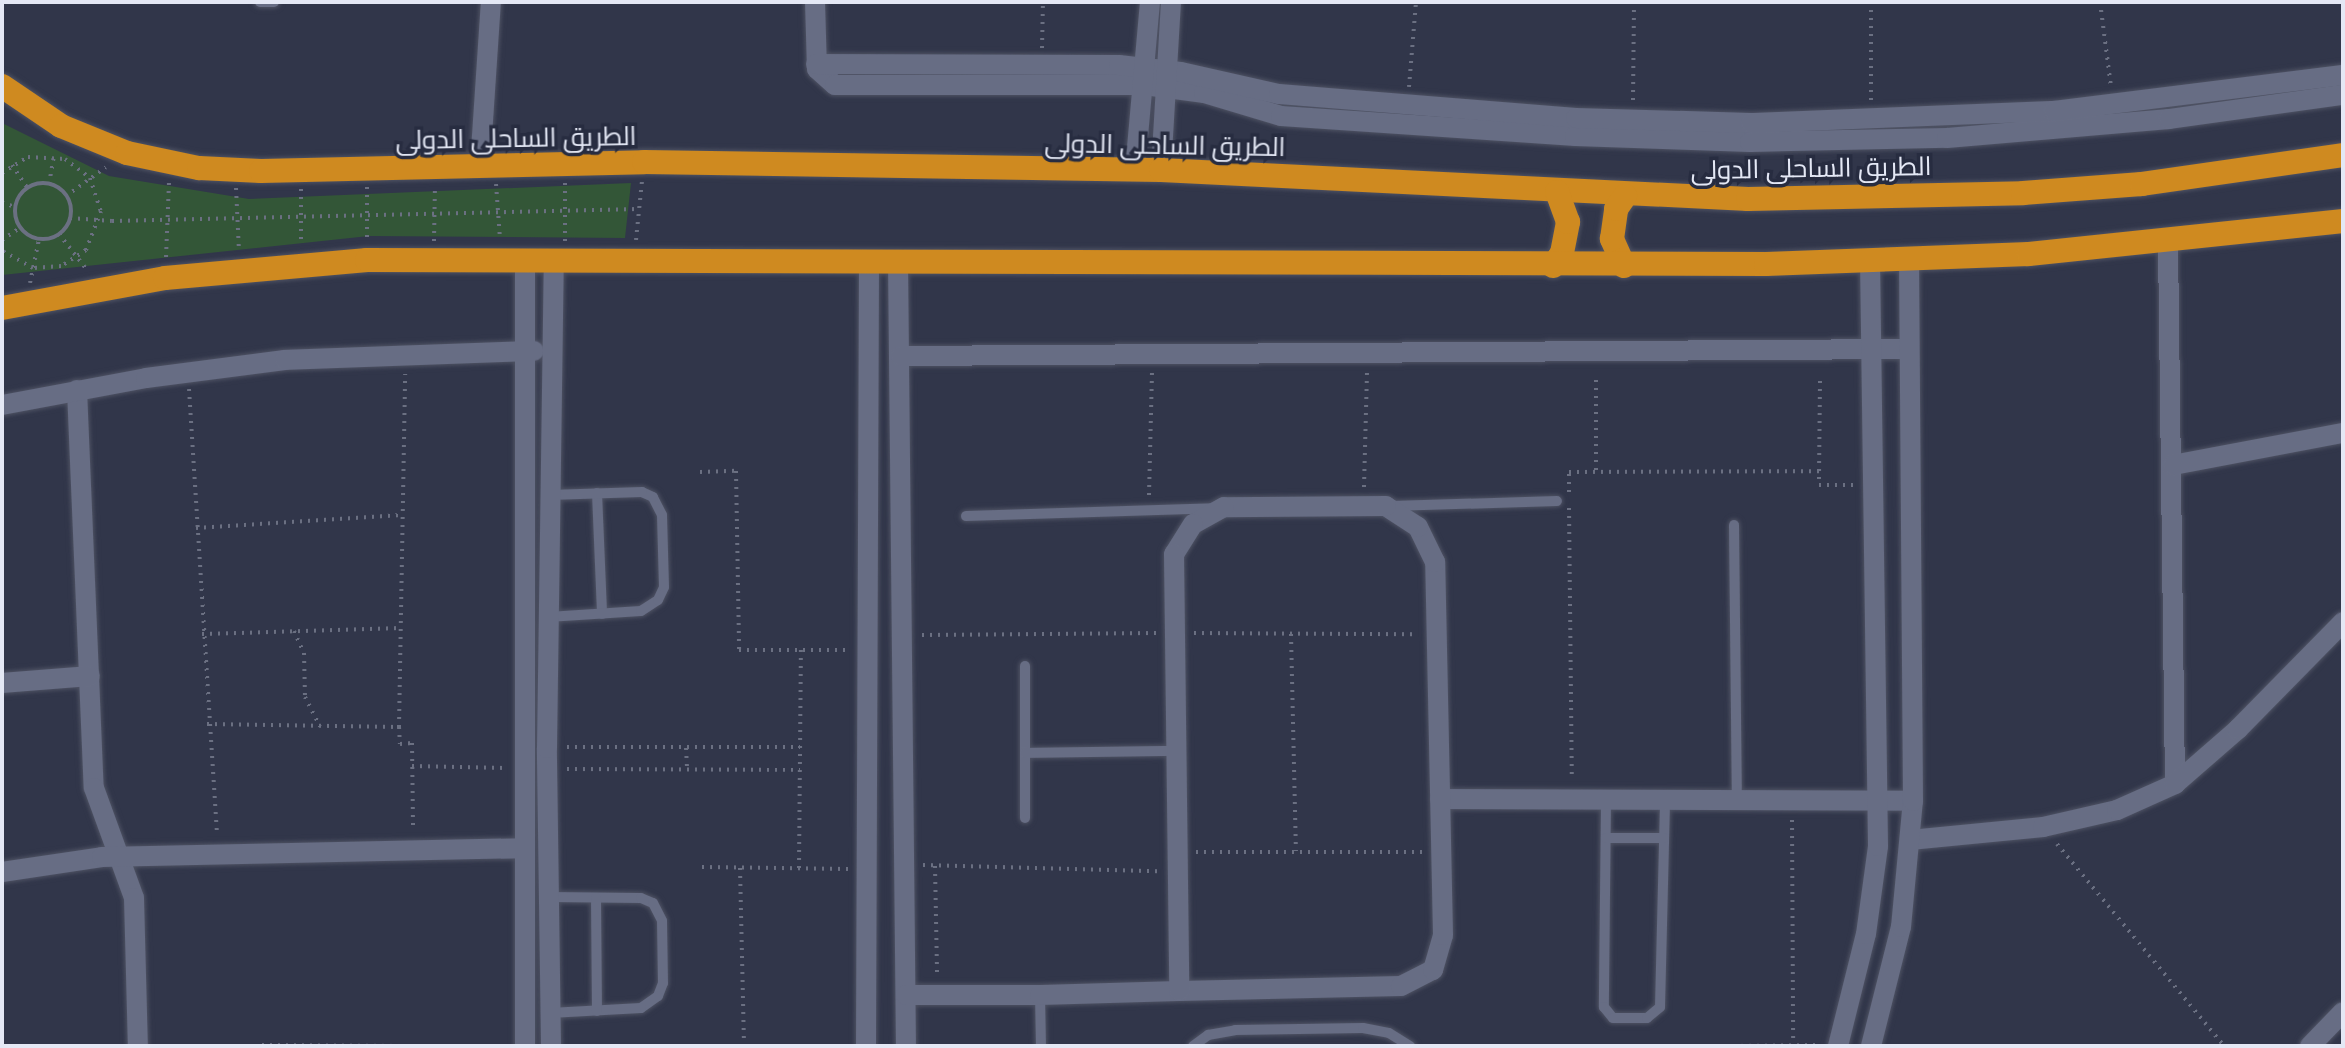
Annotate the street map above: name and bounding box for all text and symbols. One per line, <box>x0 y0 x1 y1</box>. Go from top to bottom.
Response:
street label: الطريق الساحلى الدولى <box>395 120 637 156</box>
street label: الطريق الساحلى الدولى <box>1044 127 1286 163</box>
street label: الطريق الساحلى الدولى <box>1690 150 1932 186</box>

